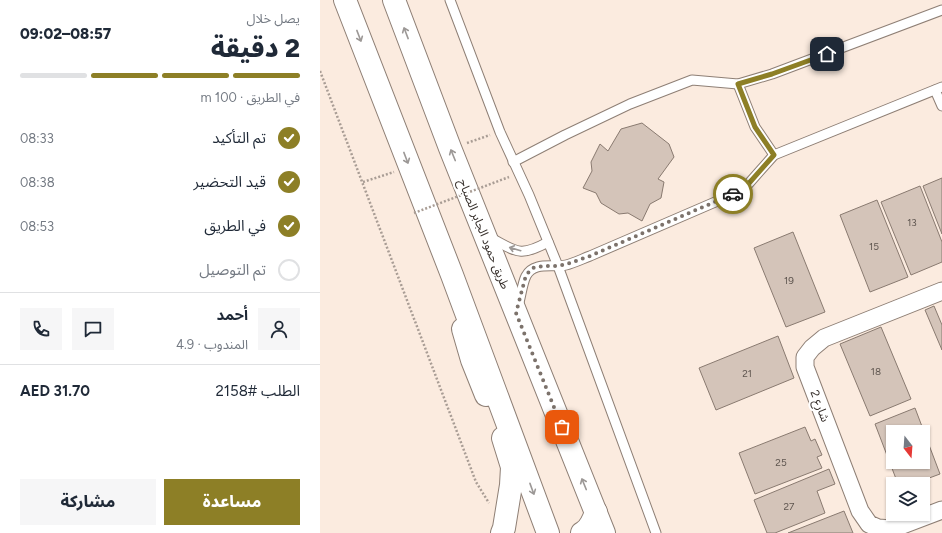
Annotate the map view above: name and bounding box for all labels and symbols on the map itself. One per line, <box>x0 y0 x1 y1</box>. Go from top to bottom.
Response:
one-way arrow <box>402 28 410 40</box>
one-way arrow <box>356 30 364 42</box>
pin <box>810 37 844 71</box>
one-way arrow <box>448 149 456 161</box>
one-way arrow <box>402 151 410 163</box>
courier <box>713 174 753 214</box>
street label: طريق حمود الجابر الصباح <box>454 177 513 292</box>
house number: 13 <box>907 216 917 229</box>
house number: 15 <box>869 240 879 253</box>
one-way arrow <box>509 245 522 253</box>
house number: 19 <box>784 274 794 287</box>
house number: 18 <box>871 365 881 378</box>
house number: 21 <box>742 367 752 380</box>
street label: شارع 2 <box>806 388 832 425</box>
pin <box>545 410 579 444</box>
north arrow <box>886 425 930 469</box>
house number: 25 <box>775 456 787 469</box>
one-way arrow <box>580 478 588 490</box>
one-way arrow <box>528 482 536 494</box>
house number: 27 <box>784 500 795 513</box>

